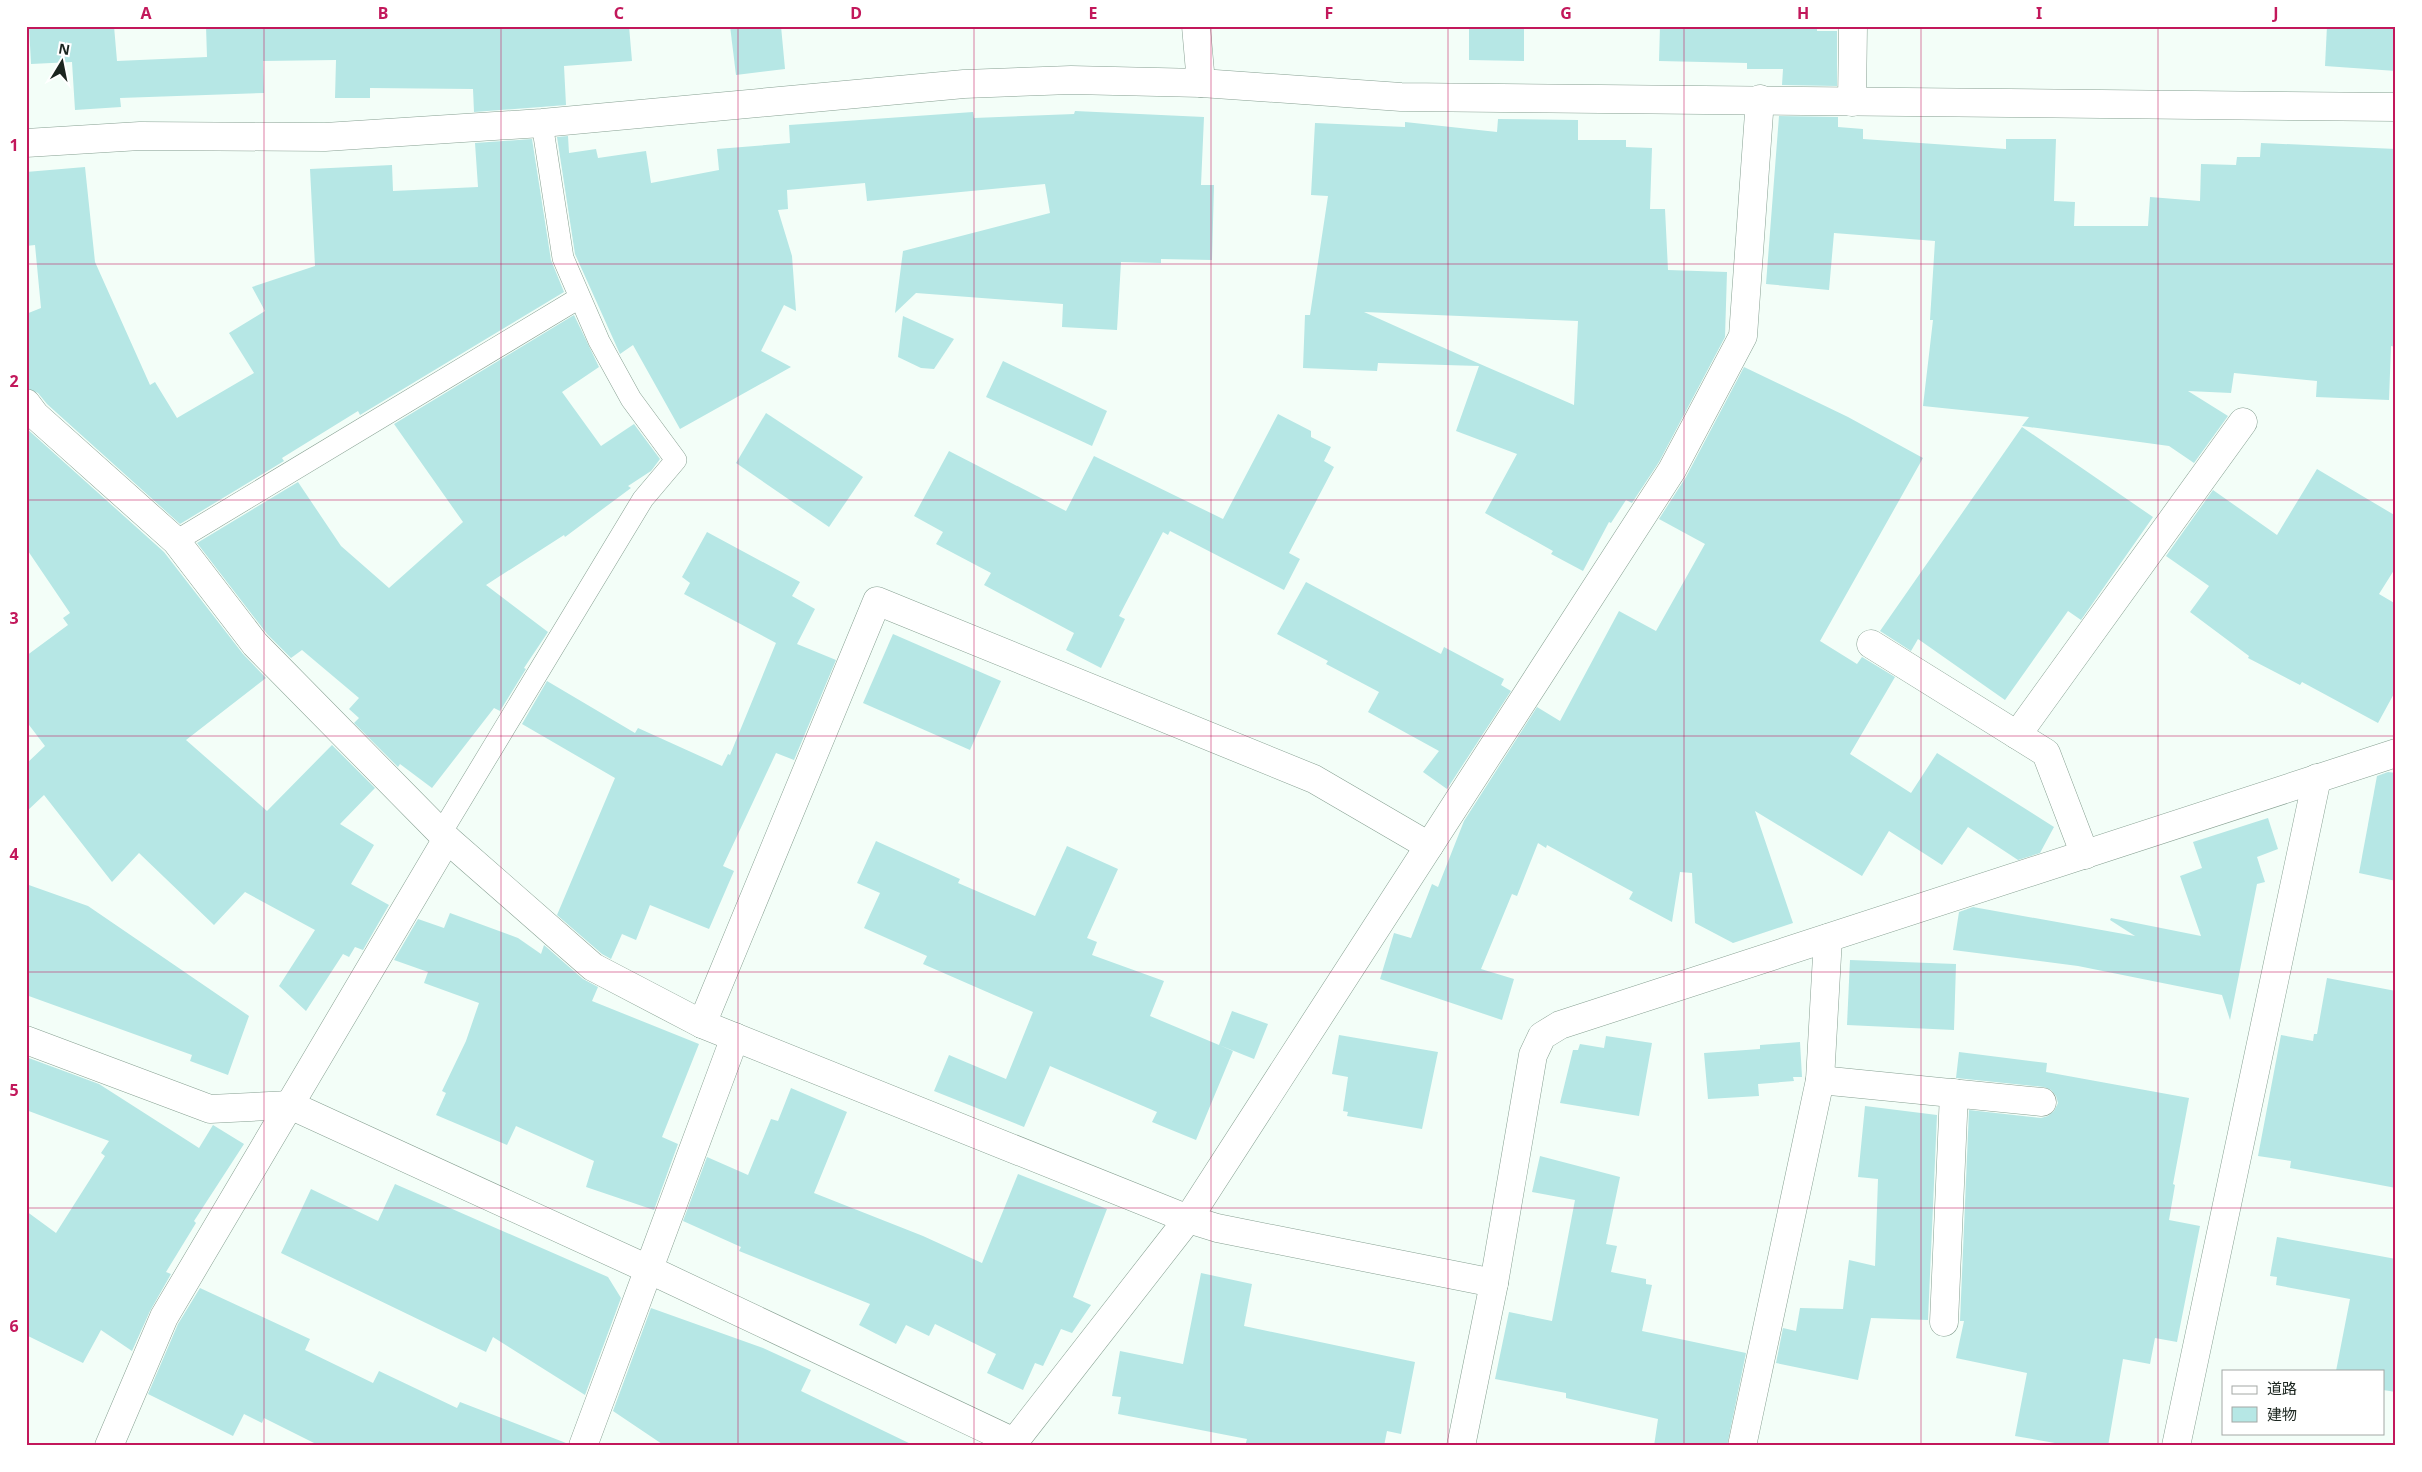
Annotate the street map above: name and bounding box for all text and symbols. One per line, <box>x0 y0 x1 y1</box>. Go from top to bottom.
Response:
text: A <box>140 2 152 24</box>
text: B <box>378 2 388 24</box>
text: C <box>614 2 624 24</box>
text: D <box>850 2 862 24</box>
text: E <box>1089 2 1098 24</box>
text: F <box>1325 2 1333 24</box>
text: G <box>1560 2 1572 24</box>
text: H <box>1797 2 1809 24</box>
text: I <box>2036 2 2042 24</box>
text: J <box>2271 2 2279 24</box>
north arrow <box>38 38 88 88</box>
text: N <box>57 38 72 59</box>
text: 1 <box>9 134 19 156</box>
text: 2 <box>9 370 19 392</box>
text: 3 <box>9 607 19 629</box>
text: 4 <box>9 843 19 865</box>
text: 5 <box>9 1079 19 1101</box>
text: 6 <box>9 1315 19 1337</box>
legend <box>2222 1370 2384 1434</box>
text: 道路 <box>2267 1378 2297 1398</box>
text: 建物 <box>2267 1404 2297 1424</box>

